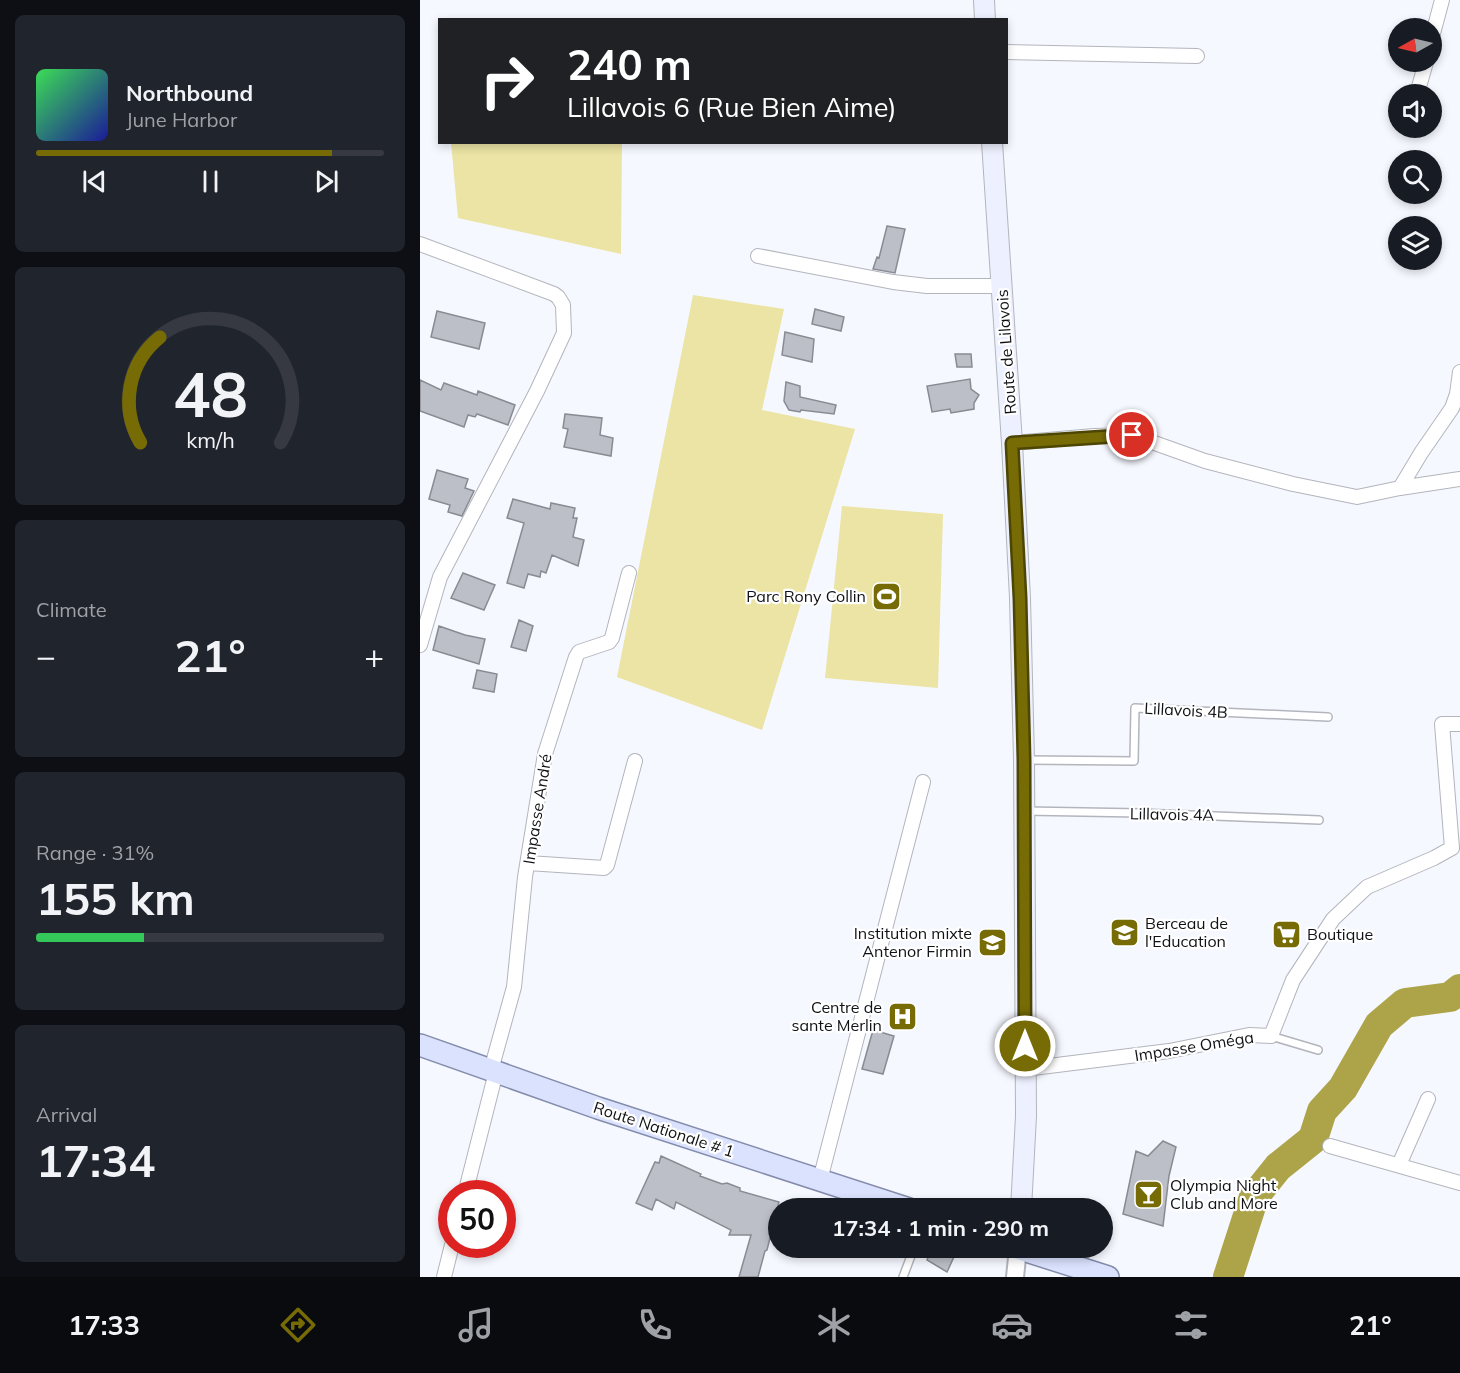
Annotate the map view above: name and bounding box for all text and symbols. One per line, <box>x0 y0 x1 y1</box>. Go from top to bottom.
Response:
north arrow <box>1388 18 1442 72</box>
map controls <box>1388 18 1442 270</box>
text: 240 m <box>567 38 692 91</box>
icon: right <box>468 42 546 120</box>
text: Northbound <box>126 79 253 107</box>
button: sound <box>1388 84 1442 138</box>
text: Lillavois 6 (Rue Bien Aime) <box>567 90 897 124</box>
text: June Harbor <box>126 107 237 132</box>
button: search <box>1388 150 1442 204</box>
icon: previous <box>78 165 111 198</box>
icon: pause <box>194 165 227 198</box>
icon: next <box>310 165 343 198</box>
button: layers <box>1388 216 1442 270</box>
street label: Route de Lilavois <box>992 289 1020 415</box>
text: 48 <box>173 354 247 433</box>
pin <box>1106 409 1157 460</box>
icon: arrive <box>1115 418 1148 451</box>
text: km/h <box>186 427 234 454</box>
sports icon: Parc Rony Collin <box>871 580 903 612</box>
place label: Parc Rony Collin <box>746 586 866 606</box>
text: Climate <box>36 597 107 622</box>
text: 21° <box>174 627 246 683</box>
text: − <box>36 635 56 676</box>
text: + <box>364 635 384 676</box>
street label: Lillavois 4B <box>1144 698 1228 722</box>
street label: Impasse André <box>518 752 556 866</box>
street label: Lillavois 4A <box>1130 803 1215 825</box>
text: Range · 31% <box>36 840 154 865</box>
text: 155 km <box>36 870 195 926</box>
place label: Berceau de l'Education <box>1145 913 1228 951</box>
school or university icon: Berceau de l'Education <box>1108 916 1140 948</box>
supermarket icon: Boutique <box>1270 918 1302 950</box>
place label: Institution mixte Antenor Firmin <box>854 923 972 961</box>
place label: Boutique <box>1307 924 1373 944</box>
school or university icon: Institution mixte Antenor Firmin <box>977 926 1009 958</box>
place label: Centre de sante Merlin <box>791 997 882 1035</box>
hospital icon: Centre de sante Merlin <box>887 1000 919 1032</box>
position arrow <box>993 1014 1057 1078</box>
street label: Impasse Oméga <box>1133 1027 1255 1065</box>
street label: Route Nationale # 1 <box>591 1097 737 1161</box>
text: Arrival <box>36 1102 97 1127</box>
text: 17:34 <box>36 1132 155 1188</box>
place label: Olympia Night Club and More <box>1170 1175 1278 1213</box>
bar icon: Olympia Night Club and More <box>1133 1178 1165 1210</box>
speed limit sign: 50 <box>438 1180 516 1258</box>
text: 17:34 · 1 min · 290 m <box>832 1214 1049 1242</box>
icon: directions <box>277 1304 319 1346</box>
icon: music <box>455 1304 497 1346</box>
icon: phone <box>634 1304 676 1346</box>
icon: climate <box>813 1304 855 1346</box>
icon: car <box>991 1304 1033 1346</box>
icon: filters <box>1170 1304 1212 1346</box>
text: 17:33 <box>68 1308 140 1342</box>
text: 21° <box>1349 1308 1392 1342</box>

